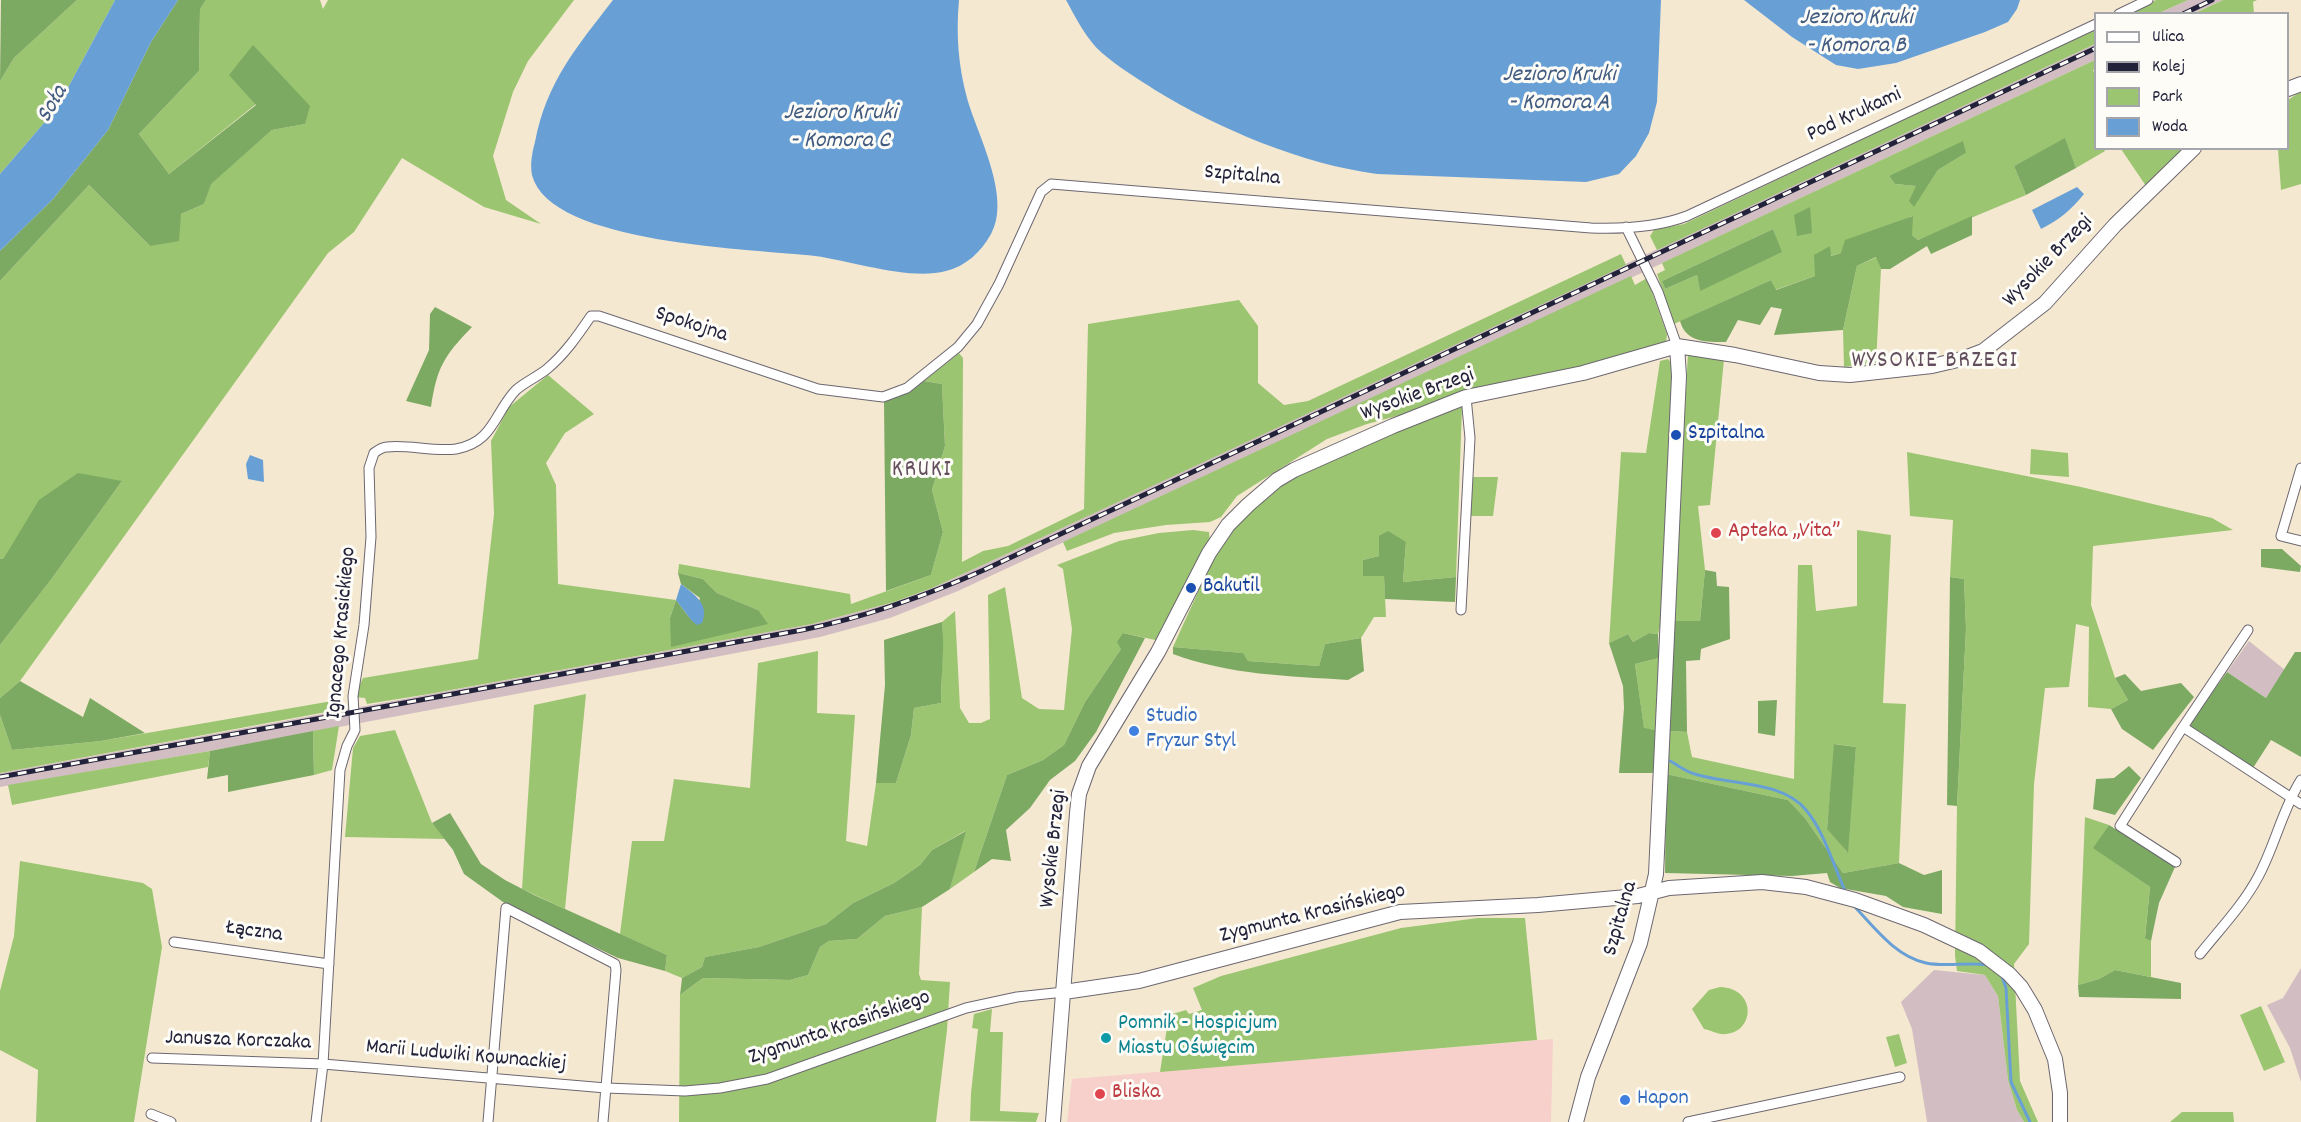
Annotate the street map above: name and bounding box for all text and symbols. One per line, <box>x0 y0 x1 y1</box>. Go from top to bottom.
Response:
water label: Jezioro Kruki - Komora B <box>1799 6 1913 62</box>
legend <box>2094 12 2289 150</box>
text: Ulica <box>2152 25 2184 50</box>
text: Kolej <box>2152 55 2185 80</box>
water label: Jezioro Kruki - Komora A <box>1502 63 1616 119</box>
water label: Soła <box>32 81 76 129</box>
street label: Pod Krukami <box>1803 83 1907 149</box>
text: Park <box>2152 85 2183 110</box>
water label: Jezioro Kruki - Komora C <box>783 101 897 157</box>
text: Woda <box>2152 115 2187 140</box>
street label: Szpitalna <box>1203 161 1281 193</box>
street label: Wysokie Brzegi <box>1998 210 2100 314</box>
street label: Spokojna <box>651 302 731 350</box>
district label: WYSOKIE BRZEGI <box>1852 349 2018 377</box>
street label: Wysokie Brzegi <box>1358 363 1478 429</box>
place label: Szpitalna <box>1688 422 1764 448</box>
marker: Szpitalna <box>1669 428 1683 442</box>
district label: KRUKI <box>892 458 952 486</box>
place label: Apteka „Vita” <box>1728 520 1840 546</box>
marker: Apteka „Vita” <box>1709 526 1723 540</box>
street label: Ignacego Krasickiego <box>322 546 364 720</box>
place label: Bakutil <box>1203 575 1260 601</box>
marker: Bakutil <box>1184 581 1198 595</box>
place label: Studio Fryzur Styl <box>1146 705 1236 756</box>
marker: Studio Fryzur Styl <box>1127 724 1141 738</box>
street label: Wysokie Brzegi <box>1036 789 1074 909</box>
street label: Zygmunta Krasińskiego <box>1218 879 1408 951</box>
street label: Szpitalna <box>1599 879 1645 959</box>
street label: Łączna <box>224 916 284 950</box>
street label: Zygmunta Krasińskiego <box>746 986 934 1072</box>
place label: Pomnik - Hospicjum Miastu Oświęcim <box>1118 1012 1277 1064</box>
street label: Janusza Korczaka <box>165 1026 311 1058</box>
marker: Pomnik - Hospicjum Miastu Oświęcim <box>1099 1031 1113 1045</box>
street label: Marii Ludwiki Kownackiej <box>364 1035 568 1079</box>
place label: Bliska <box>1112 1081 1160 1107</box>
marker: Bliska <box>1093 1087 1107 1101</box>
place label: Hapon <box>1637 1087 1689 1113</box>
marker: Hapon <box>1618 1093 1632 1107</box>

